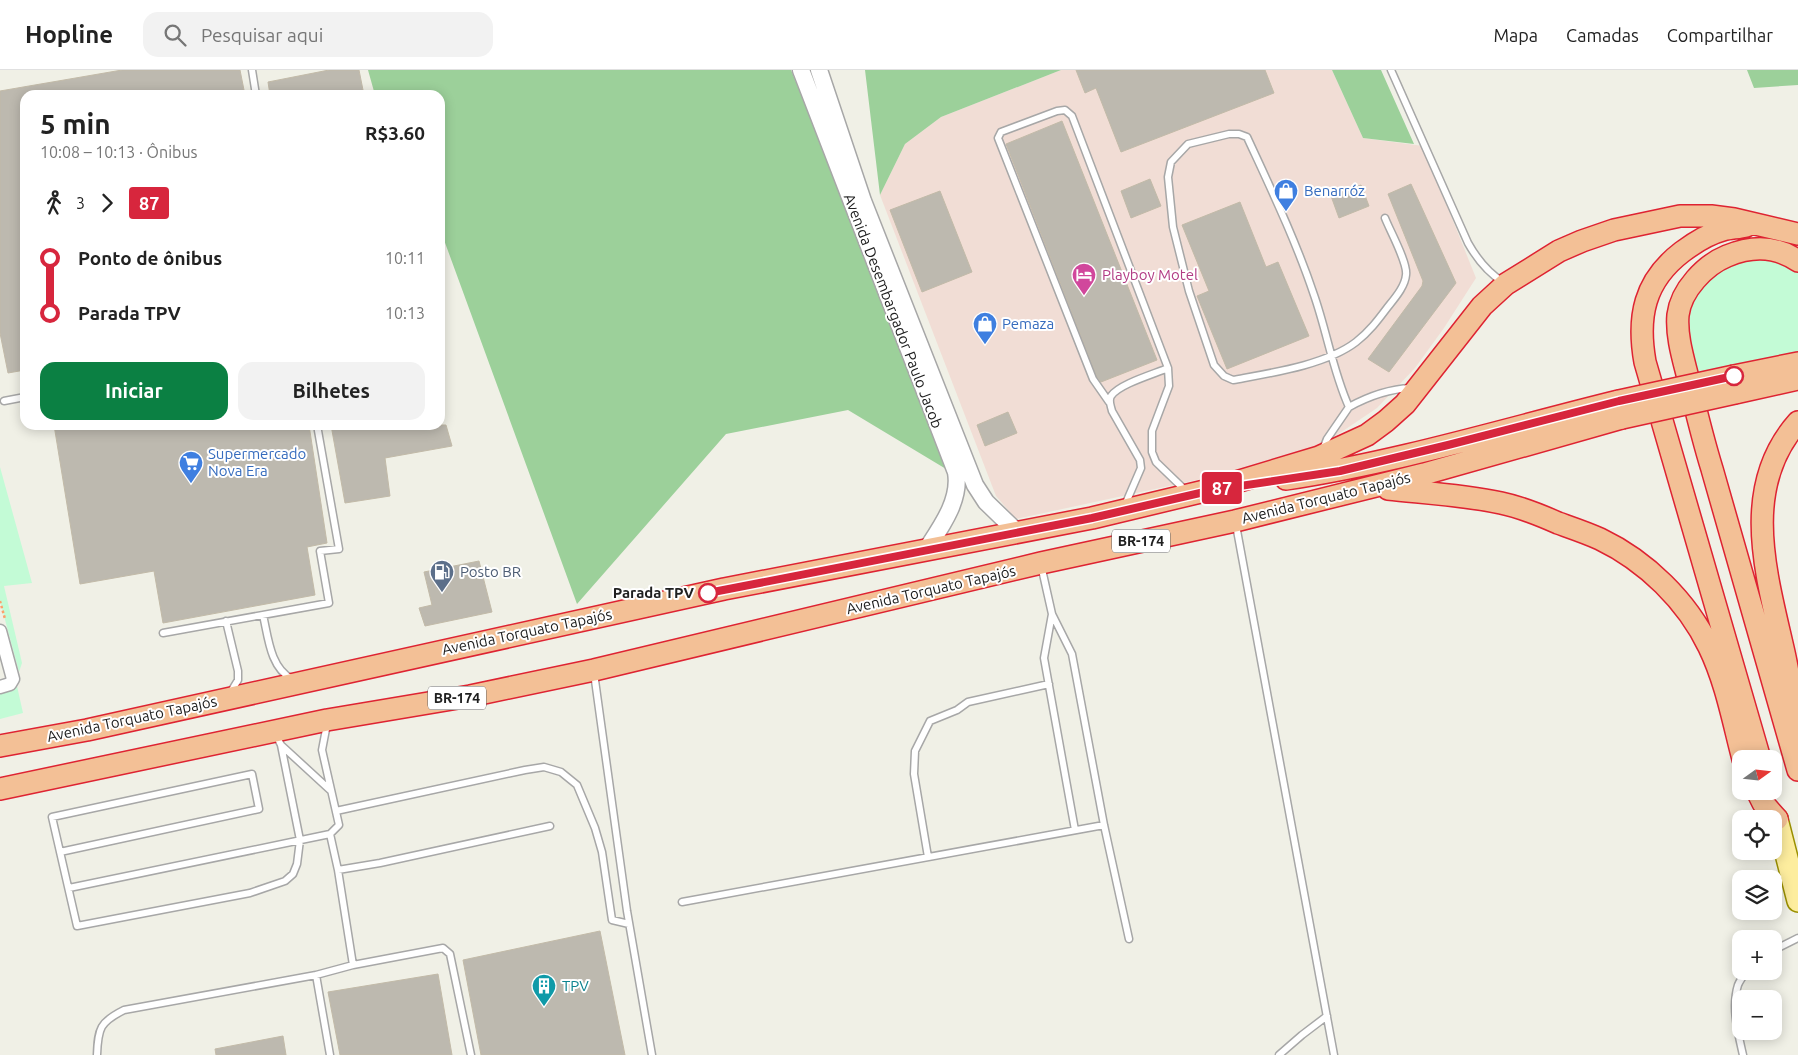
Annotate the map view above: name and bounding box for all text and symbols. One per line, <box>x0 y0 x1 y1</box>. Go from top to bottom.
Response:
search box <box>143 12 493 57</box>
text: Hopline <box>25 21 113 48</box>
icon: search <box>161 21 189 49</box>
text: Pesquisar aqui <box>201 24 323 46</box>
text: Mapa <box>1493 25 1538 45</box>
text: Camadas <box>1566 25 1639 45</box>
text: Compartilhar <box>1667 25 1773 45</box>
text: 5 min <box>40 108 111 139</box>
text: R$3.60 <box>365 122 425 144</box>
text: 10:08 – 10:13 · Ônibus <box>40 143 197 161</box>
shop icon: Benarróz <box>1273 178 1299 212</box>
place label: Benarróz <box>1304 182 1365 199</box>
icon: walk <box>40 189 68 217</box>
icon: forward <box>93 189 121 217</box>
street label: Avenida Desembargador Paulo Jacob <box>841 191 946 430</box>
text: 87 <box>139 193 159 213</box>
text: 3 <box>76 194 85 212</box>
text: Ponto de ônibus <box>78 247 222 269</box>
text: 10:11 <box>385 249 425 267</box>
hotel icon: Playboy Motel <box>1071 262 1097 296</box>
place label: Playboy Motel <box>1102 266 1198 283</box>
text: Parada TPV <box>78 302 181 324</box>
text: 10:13 <box>385 304 425 322</box>
shop icon: Pemaza <box>972 311 998 345</box>
place label: Pemaza <box>1002 315 1054 332</box>
button: Iniciar <box>40 362 228 420</box>
button: Bilhetes <box>238 362 425 420</box>
unlabelled marker <box>1724 366 1744 386</box>
place label: Supermercado Nova Era <box>208 445 306 479</box>
supermarket icon: Supermercado Nova Era <box>178 450 204 484</box>
street label: Avenida Torquato Tapajós <box>1240 468 1412 527</box>
line badge: 87 <box>1200 472 1244 504</box>
text: 87 <box>1212 478 1232 498</box>
road number: BR-174 <box>1112 530 1170 552</box>
fuel station icon: Posto BR <box>429 559 455 593</box>
street label: Avenida Torquato Tapajós <box>845 562 1017 617</box>
place label: Posto BR <box>460 563 521 580</box>
marker: Parada TPV <box>698 583 718 603</box>
place label: Parada TPV <box>613 584 694 601</box>
street label: Avenida Torquato Tapajós <box>440 605 613 658</box>
road number: BR-174 <box>428 686 486 710</box>
street label: Avenida Torquato Tapajós <box>45 692 218 745</box>
north arrow <box>1732 750 1782 800</box>
map controls <box>1732 750 1782 1040</box>
button: locate <box>1732 810 1782 860</box>
button: layers <box>1732 870 1782 920</box>
button: + <box>1732 930 1782 980</box>
building icon: TPV <box>531 973 557 1007</box>
place label: TPV <box>562 977 589 994</box>
button: − <box>1732 990 1782 1040</box>

